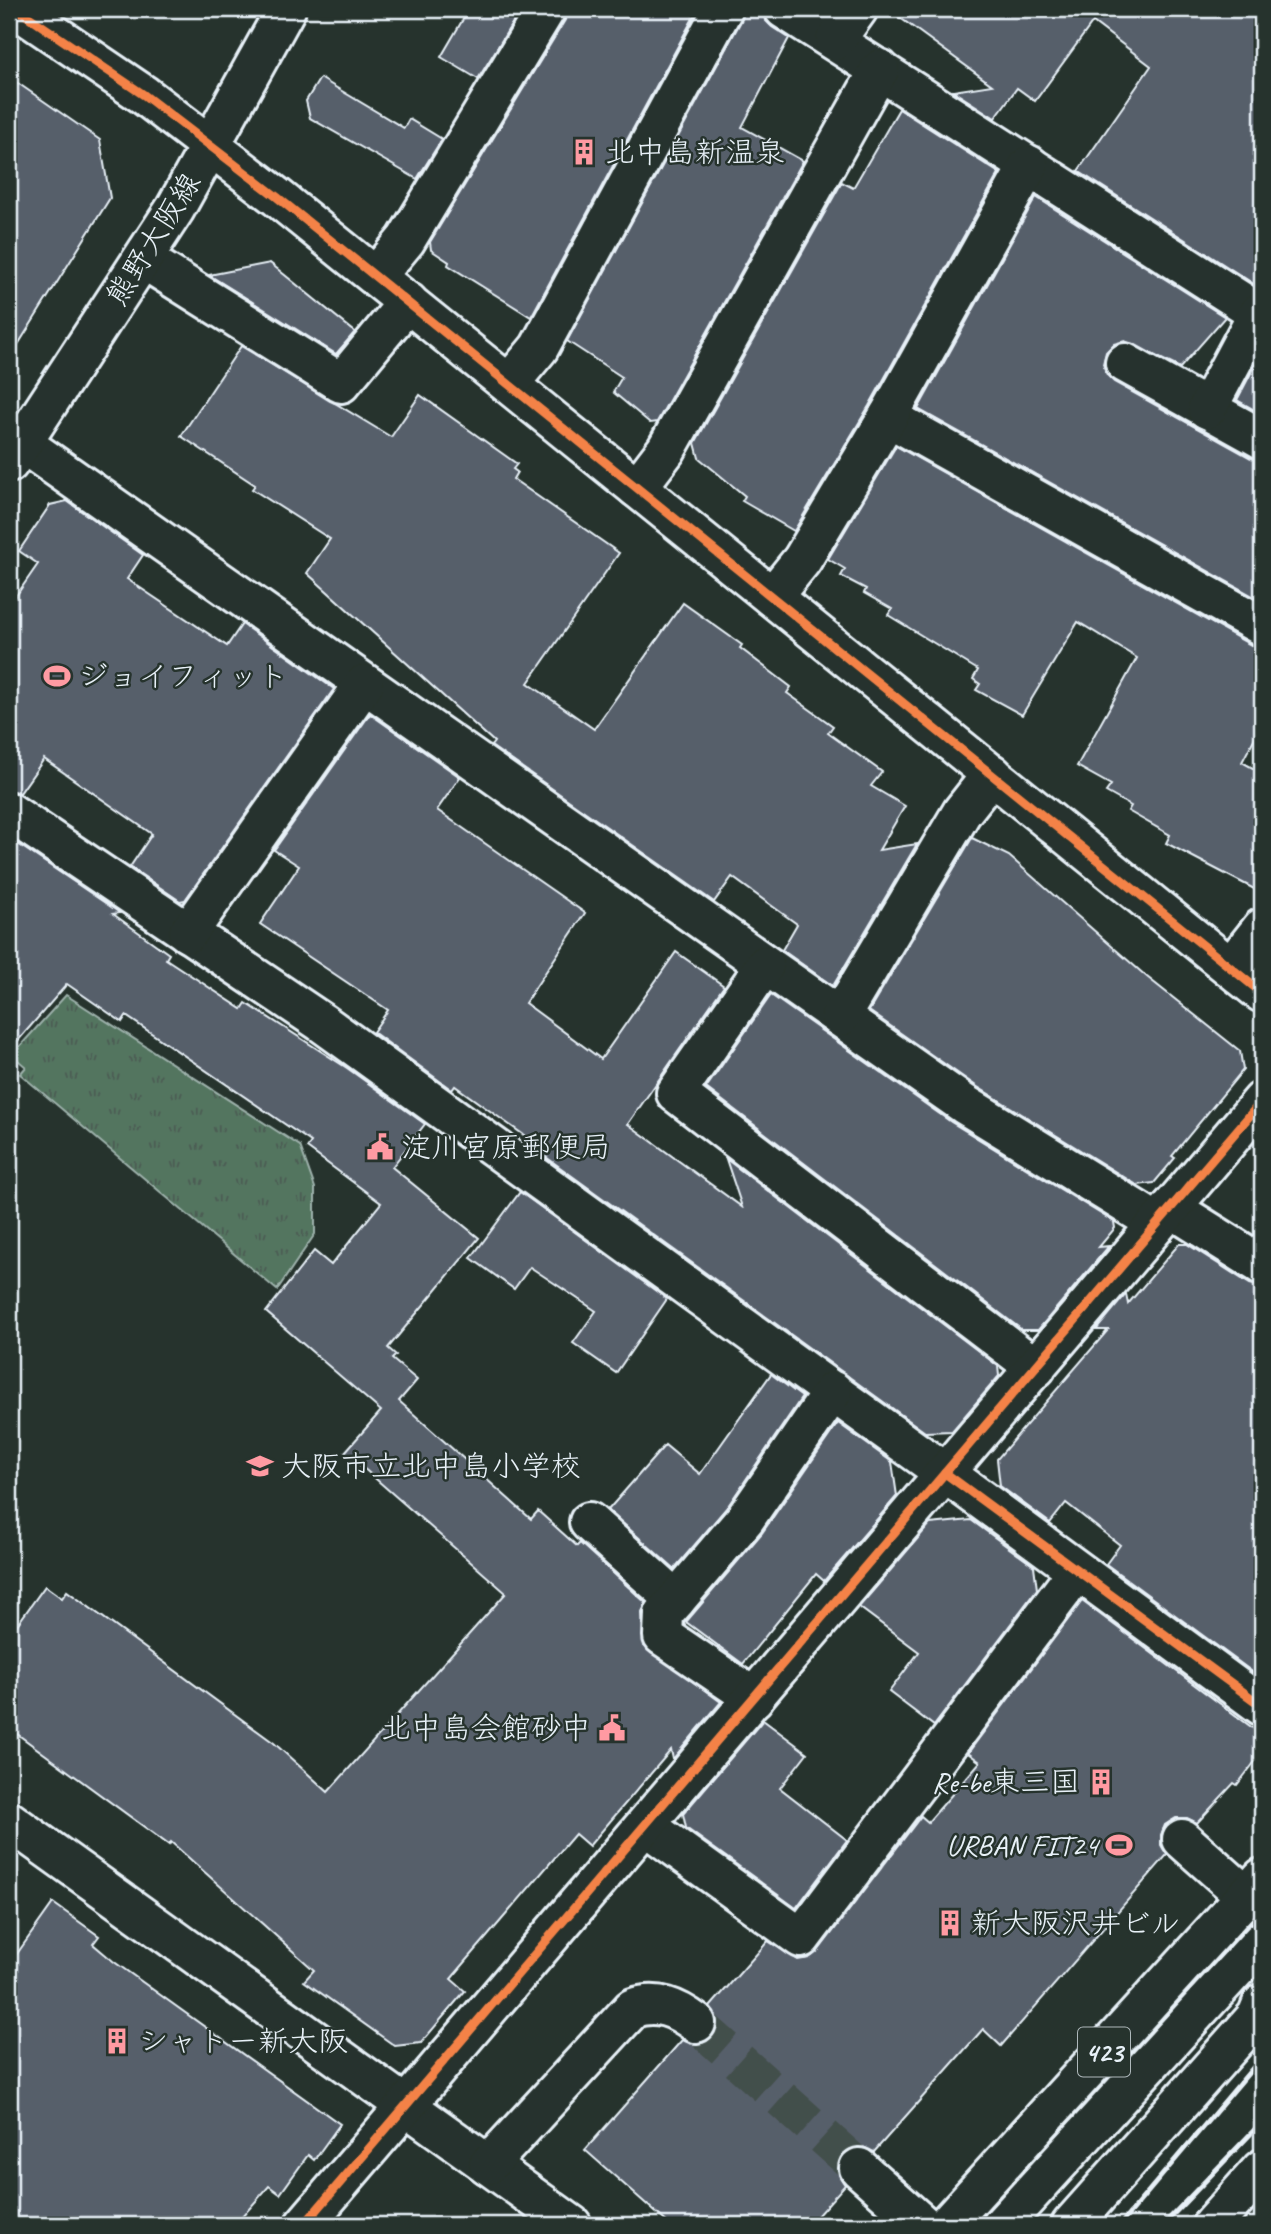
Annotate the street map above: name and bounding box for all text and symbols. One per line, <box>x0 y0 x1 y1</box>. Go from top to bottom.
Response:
place label: 北中島新温泉 <box>605 133 785 171</box>
building icon: 北中島新温泉 <box>569 137 599 167</box>
street label: 熊野大阪線 <box>97 165 209 313</box>
place label: ジョイフィット <box>78 657 288 695</box>
sports icon: ジョイフィット <box>42 661 72 691</box>
place label: 淀川宮原郵便局 <box>401 1128 611 1166</box>
public building icon: 淀川宮原郵便局 <box>365 1132 395 1162</box>
place label: 大阪市立北中島小学校 <box>281 1447 581 1485</box>
school or university icon: 大阪市立北中島小学校 <box>245 1451 275 1481</box>
place label: 北中島会館砂中 <box>381 1709 591 1747</box>
public building icon: 北中島会館砂中 <box>597 1713 627 1743</box>
place label: Re-be東三国 <box>932 1763 1080 1801</box>
building icon: Re-be東三国 <box>1086 1767 1116 1797</box>
place label: URBAN FIT24 <box>946 1826 1100 1864</box>
sports icon: URBAN FIT24 <box>1104 1830 1134 1860</box>
place label: 新大阪沢井ビル <box>971 1904 1180 1942</box>
building icon: 新大阪沢井ビル <box>935 1908 965 1938</box>
place label: シャトー新大阪 <box>138 2022 348 2060</box>
building icon: シャトー新大阪 <box>102 2026 132 2056</box>
road number: 423 <box>1078 2028 1130 2076</box>

